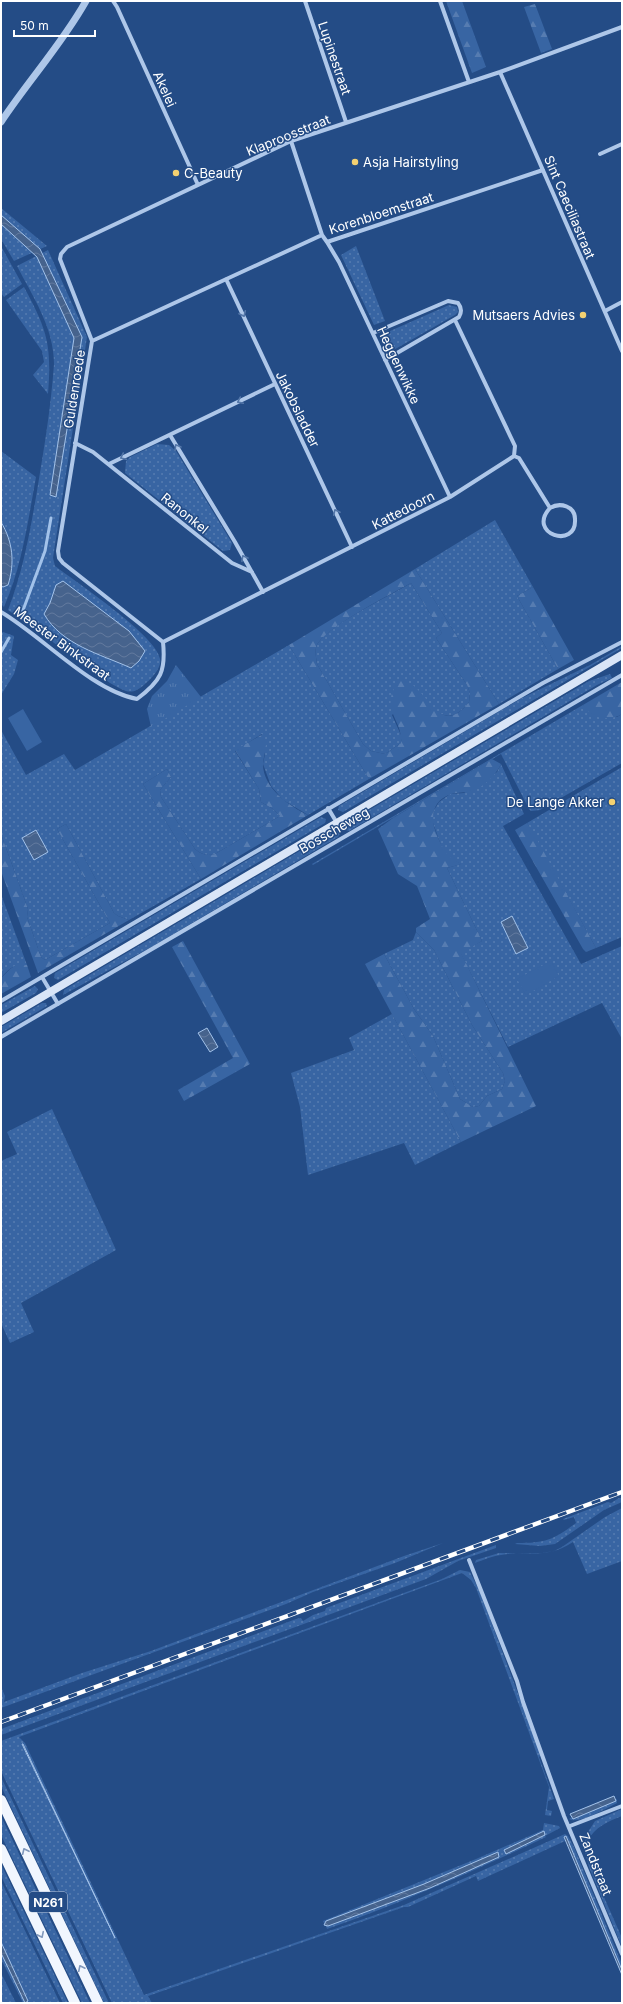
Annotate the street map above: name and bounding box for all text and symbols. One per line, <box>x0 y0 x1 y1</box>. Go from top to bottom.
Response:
scale bar <box>14 12 95 38</box>
text: 50 m <box>20 18 49 33</box>
street label: Lupinestraat <box>315 19 355 97</box>
street label: Akelei <box>150 69 180 109</box>
street label: Klaproosstraat <box>244 111 332 159</box>
street label: Sint Caeciliastraat <box>541 153 599 261</box>
place label: Asja Hairstyling <box>363 154 459 170</box>
marker: Asja Hairstyling <box>350 157 360 167</box>
place label: C-Beauty <box>184 165 243 181</box>
marker: C-Beauty <box>171 168 181 178</box>
street label: Korenbloemstraat <box>327 189 435 237</box>
place label: Mutsaers Advies <box>472 307 575 323</box>
one-way arrow <box>238 310 246 318</box>
marker: Mutsaers Advies <box>578 310 588 320</box>
street label: Heggenwikke <box>374 324 424 406</box>
street label: Guldenroede <box>60 349 88 429</box>
street label: Jakobsladder <box>273 368 323 450</box>
one-way arrow <box>237 396 244 404</box>
one-way arrow <box>174 444 182 451</box>
one-way arrow <box>120 452 127 460</box>
street label: Kattedoorn <box>369 487 437 533</box>
street label: Ranonkel <box>158 489 212 537</box>
one-way arrow <box>333 508 341 516</box>
one-way arrow <box>241 555 249 562</box>
street label: Meester Binkstraat <box>11 603 113 683</box>
place label: De Lange Akker <box>506 794 604 810</box>
marker: De Lange Akker <box>607 797 617 807</box>
street label: Bosscheweg <box>296 803 372 857</box>
street label: Zandstraat <box>576 1830 616 1898</box>
one-way arrow <box>22 1847 30 1855</box>
road number: N261 <box>29 1892 67 1912</box>
one-way arrow <box>36 1930 44 1938</box>
one-way arrow <box>78 1965 86 1972</box>

